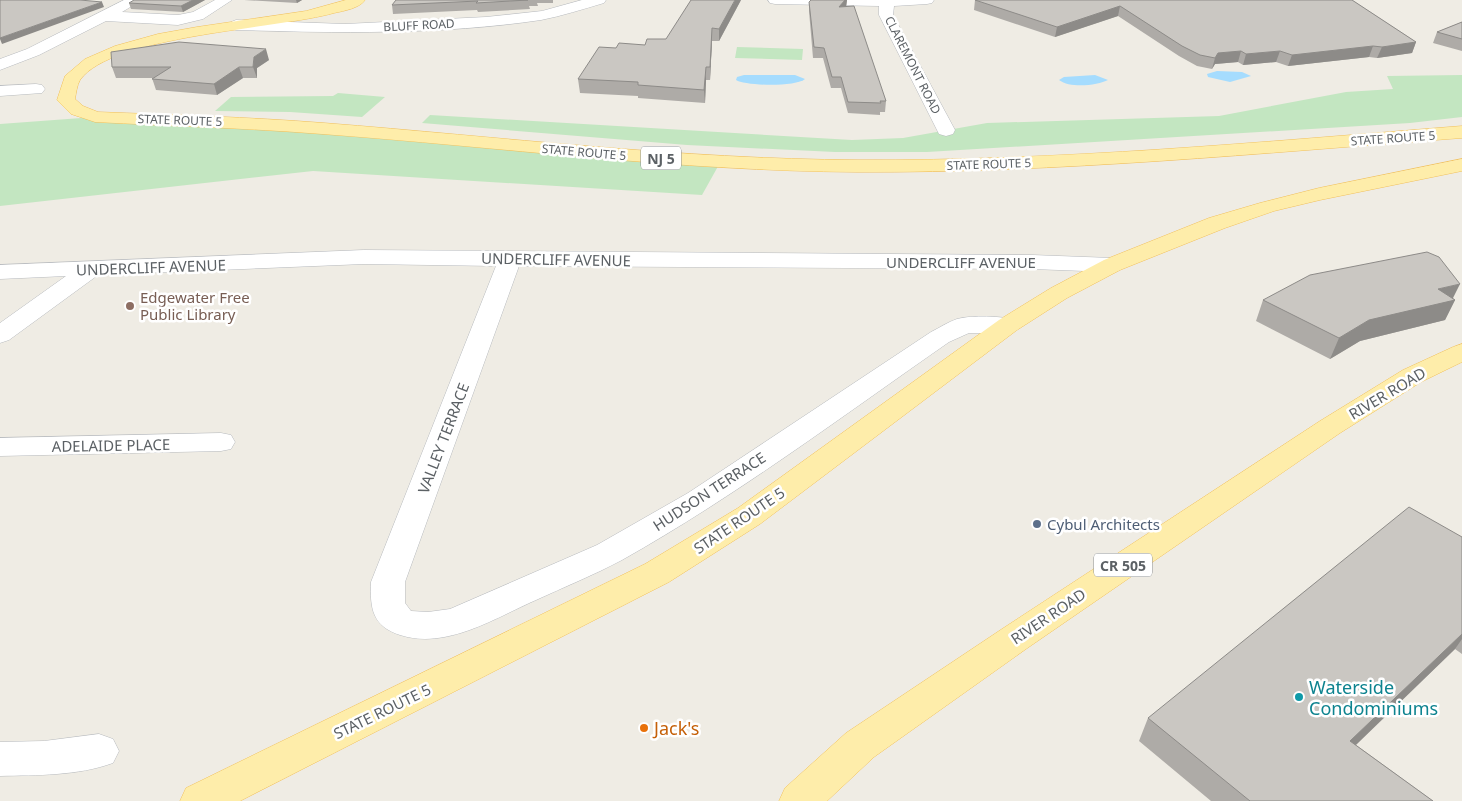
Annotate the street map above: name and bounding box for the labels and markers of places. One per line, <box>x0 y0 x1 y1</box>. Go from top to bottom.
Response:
place label: Edgewater Free Public Library <box>140 287 250 324</box>
marker: Edgewater Free Public Library <box>124 300 136 312</box>
place label: Cybul Architects <box>1047 514 1160 534</box>
marker: Cybul Architects <box>1031 518 1043 530</box>
place label: Waterside Condominiums <box>1309 675 1438 720</box>
marker: Waterside Condominiums <box>1293 691 1305 703</box>
place label: Jack's <box>652 716 699 740</box>
marker: Jack's <box>638 722 650 734</box>

